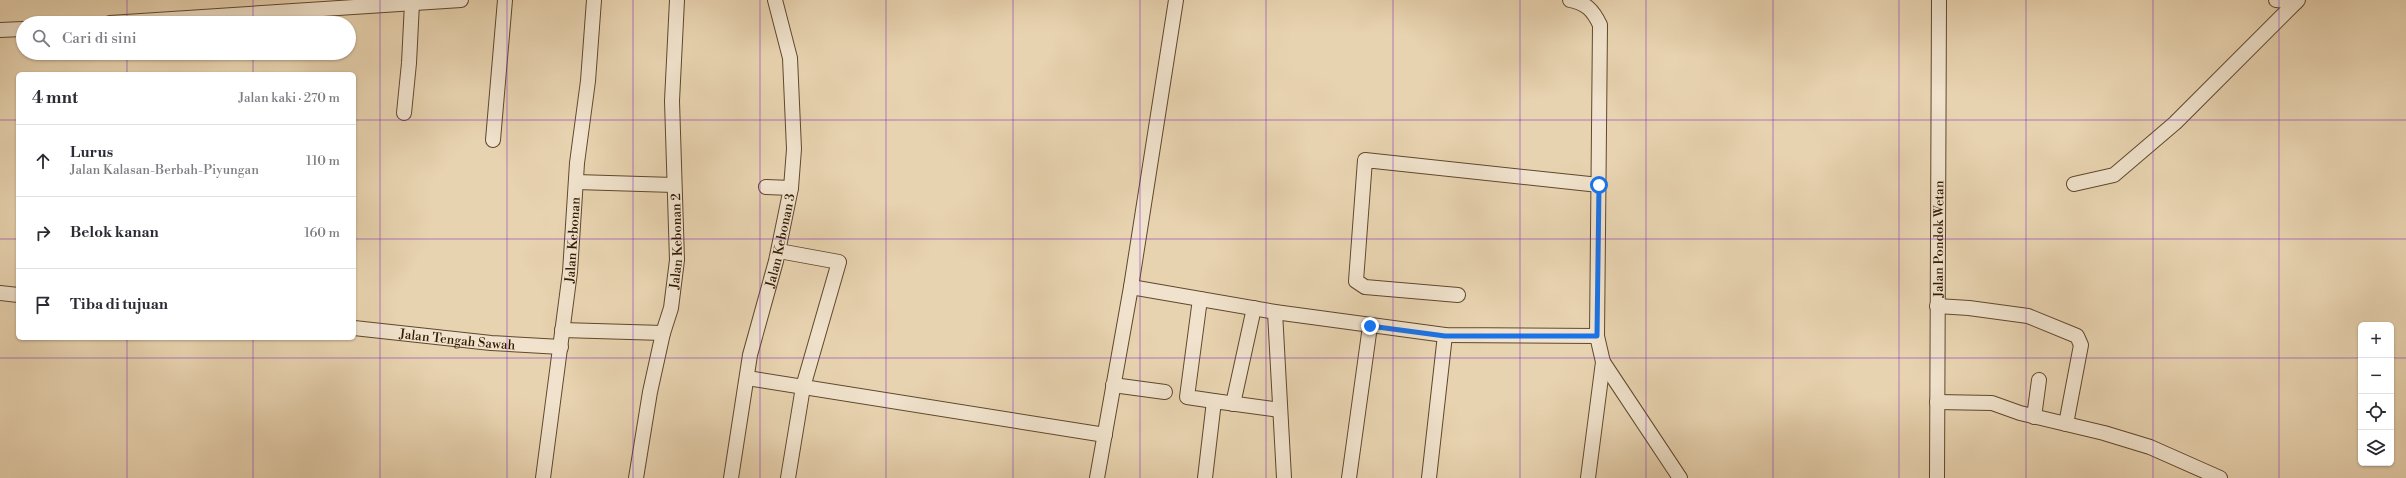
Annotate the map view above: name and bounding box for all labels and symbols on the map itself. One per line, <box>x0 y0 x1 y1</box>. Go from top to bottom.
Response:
route start <box>1590 176 1608 194</box>
street label: Jalan Pondok Wetan <box>1931 180 1947 299</box>
street label: Jalan Kebonan 3 <box>762 192 799 290</box>
street label: Jalan Kebonan 2 <box>666 193 686 291</box>
street label: Jalan Kebonan <box>562 196 584 285</box>
route end <box>1361 317 1379 335</box>
street label: Jalan Tengah Sawah <box>398 326 516 353</box>

